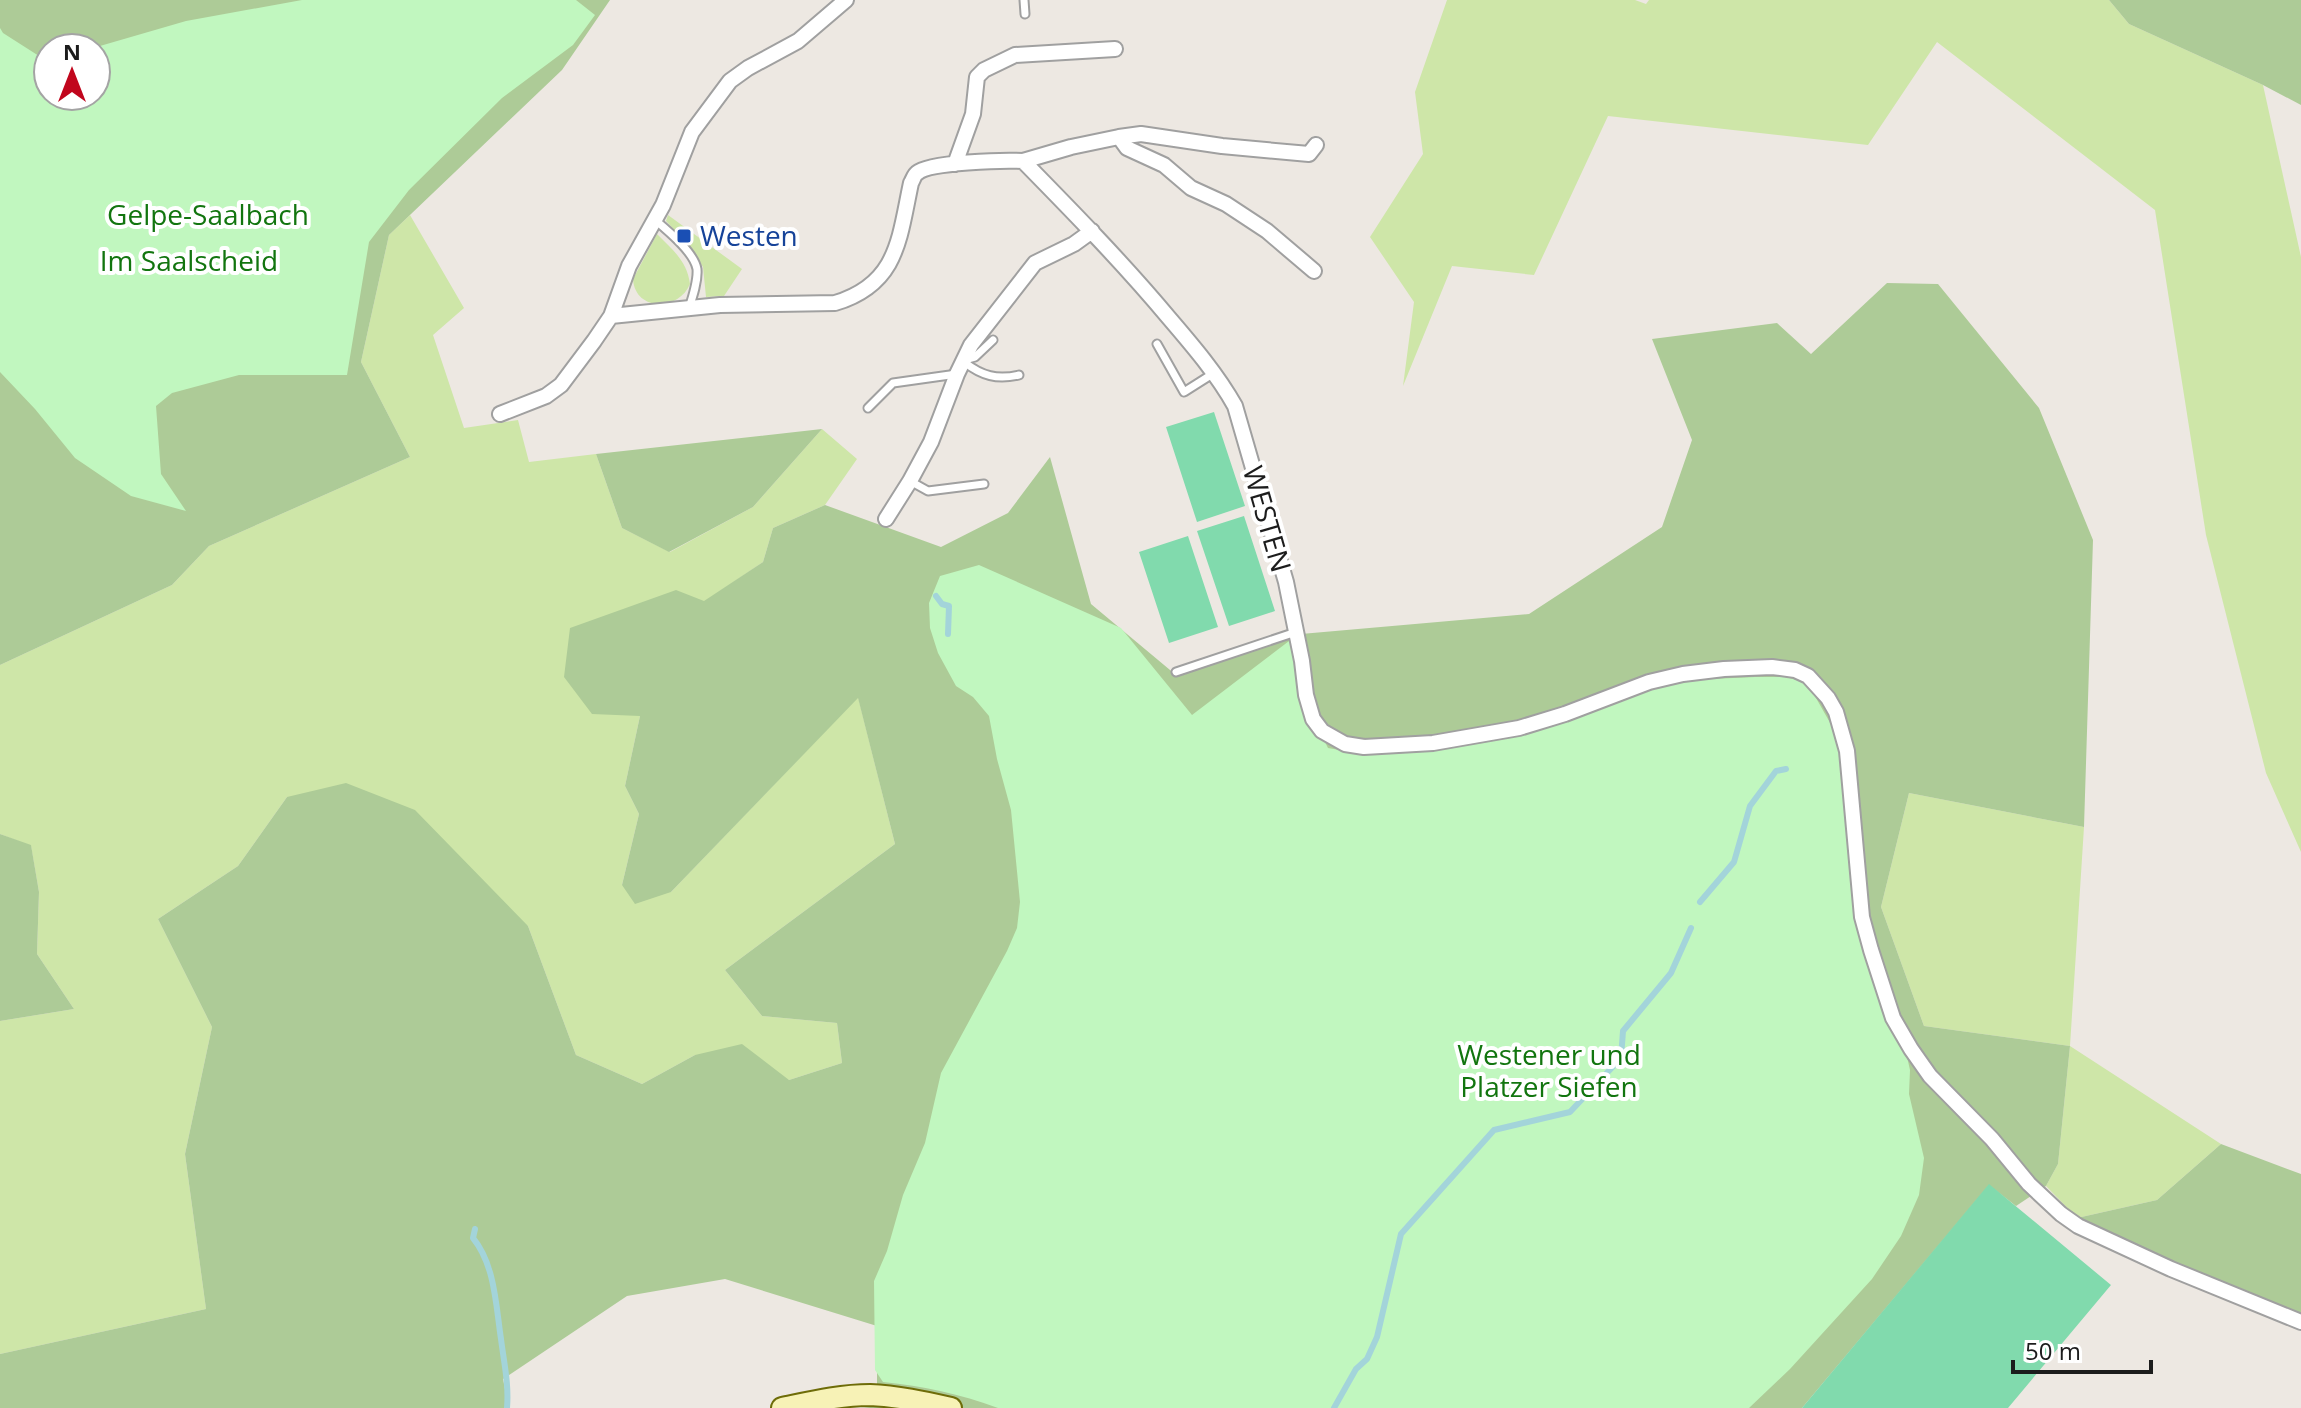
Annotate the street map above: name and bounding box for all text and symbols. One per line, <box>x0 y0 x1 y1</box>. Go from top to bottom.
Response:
north arrow <box>32 32 112 112</box>
text: N <box>63 36 81 66</box>
park label: Gelpe-Saalbach <box>107 195 309 233</box>
place label: Westen <box>700 216 798 254</box>
marker: Westen <box>675 227 693 245</box>
park label: Im Saalscheid <box>100 241 278 279</box>
street label: WESTEN <box>1235 461 1301 576</box>
park label: Westener und Platzer Siefen <box>1457 1035 1641 1105</box>
scale bar <box>2013 1324 2151 1374</box>
text: 50 m <box>2025 1334 2081 1367</box>

